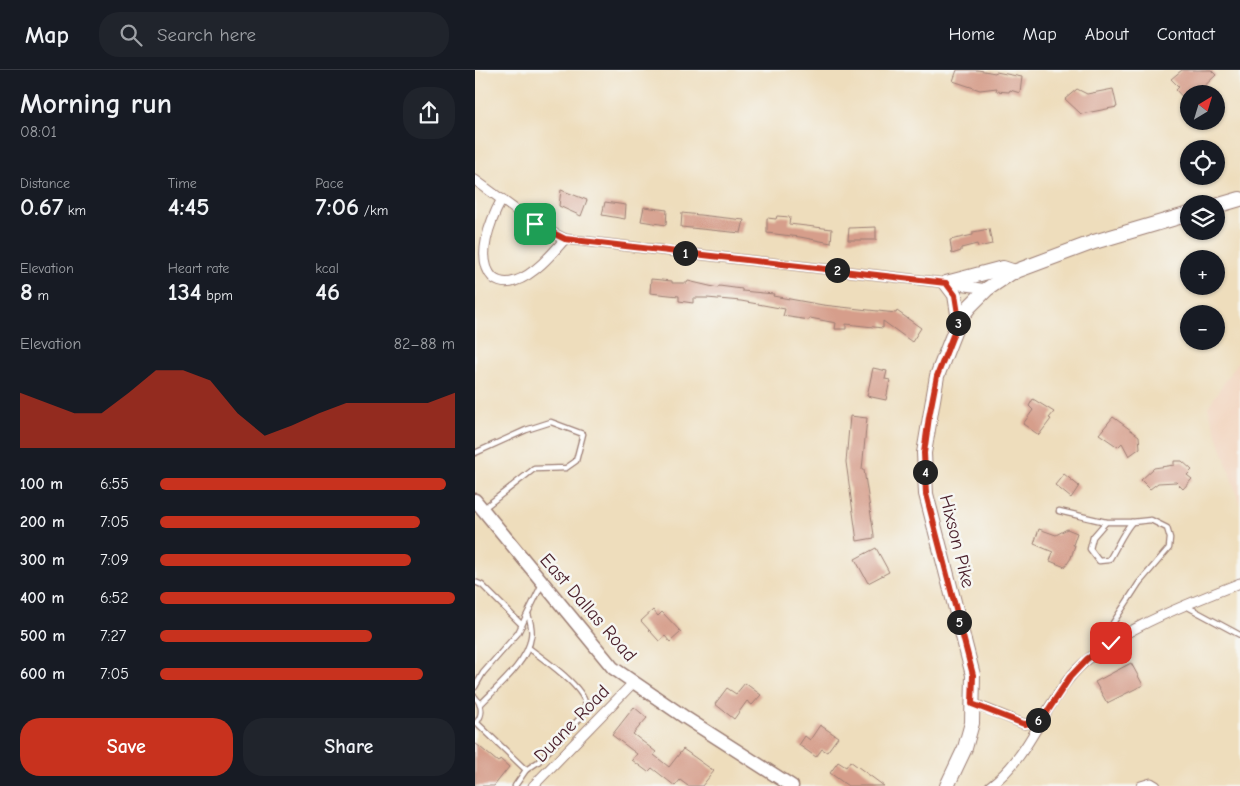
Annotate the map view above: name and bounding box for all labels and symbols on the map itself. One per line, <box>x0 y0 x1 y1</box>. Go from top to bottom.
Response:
north arrow <box>1180 85 1225 130</box>
pin <box>514 203 556 245</box>
pin: 1 <box>673 240 697 266</box>
pin: 2 <box>825 258 849 282</box>
pin: 3 <box>945 310 971 336</box>
pin: 4 <box>913 460 937 484</box>
street label: Hixson Pike <box>935 492 979 590</box>
street label: East Dallas Road <box>535 549 641 666</box>
pin: 5 <box>947 610 971 634</box>
pin <box>1090 622 1132 664</box>
street label: Duane Road <box>529 680 614 767</box>
pin: 6 <box>1025 708 1051 732</box>

